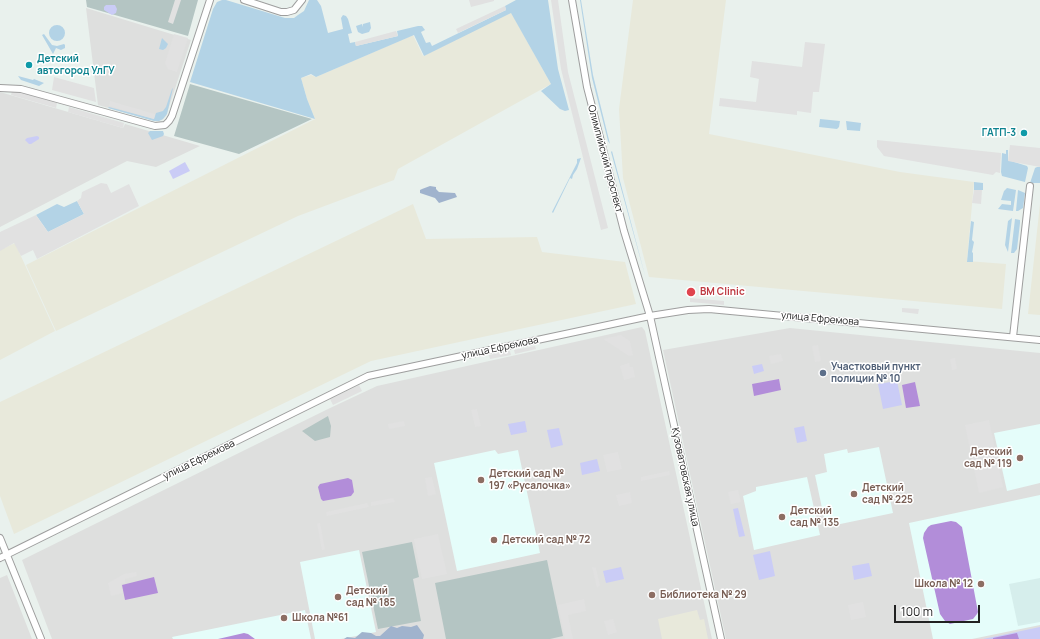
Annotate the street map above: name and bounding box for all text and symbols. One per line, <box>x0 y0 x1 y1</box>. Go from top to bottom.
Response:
place label: Детский автогород УлГУ <box>37 53 115 76</box>
marker: Детский автогород УлГУ <box>24 60 34 70</box>
street label: Олимпийский проспект <box>585 104 625 214</box>
place label: ГАТП-3 <box>982 127 1016 139</box>
marker: ГАТП-3 <box>1019 128 1029 138</box>
marker: BM Clinic <box>685 286 697 298</box>
place label: BM Clinic <box>700 286 745 298</box>
street label: улица Ефремова <box>780 310 860 328</box>
street label: улица Ефремова <box>460 334 540 362</box>
place label: Участковый пункт полиции № 10 <box>831 361 921 384</box>
marker: Участковый пункт полиции № 10 <box>818 368 828 378</box>
street label: Кузоватовская улица <box>669 426 701 528</box>
street label: улица Ефремова <box>161 437 237 483</box>
place label: Детский сад № 119 <box>964 446 1012 470</box>
marker: Детский сад № 119 <box>1015 453 1025 463</box>
place label: Детский сад № 197 «Русалочка» <box>489 468 571 492</box>
marker: Детский сад № 197 «Русалочка» <box>476 475 486 485</box>
place label: Детский сад № 225 <box>862 482 913 506</box>
marker: Детский сад № 225 <box>849 489 859 499</box>
place label: Детский сад № 135 <box>790 505 839 528</box>
marker: Детский сад № 135 <box>777 512 787 522</box>
place label: Детский сад № 72 <box>502 534 590 546</box>
marker: Детский сад № 72 <box>489 535 499 545</box>
place label: Школа № 12 <box>915 578 973 590</box>
marker: Школа № 12 <box>976 579 986 589</box>
place label: Детский сад № 185 <box>346 585 395 608</box>
place label: Библиотека № 29 <box>660 589 747 601</box>
marker: Библиотека № 29 <box>647 590 657 600</box>
marker: Детский сад № 185 <box>333 592 343 602</box>
scale bar <box>896 597 982 623</box>
text: 100 m <box>901 603 933 620</box>
place label: Школа №61 <box>292 612 348 624</box>
marker: Школа №61 <box>279 613 289 623</box>

